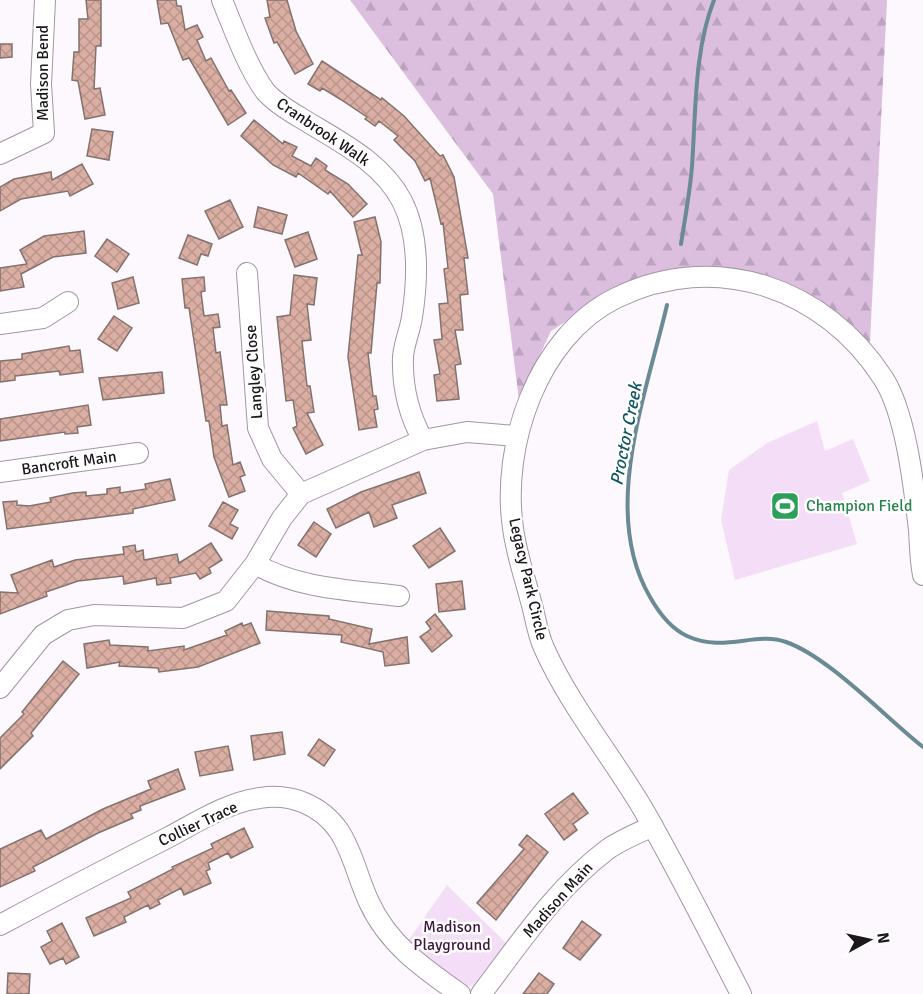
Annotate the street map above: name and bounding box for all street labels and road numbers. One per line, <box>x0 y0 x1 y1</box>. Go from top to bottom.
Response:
street label: Madison Bend <box>33 25 53 121</box>
street label: Cranbrook Walk <box>272 93 374 171</box>
street label: Langley Close <box>241 324 267 420</box>
street label: Bancroft Main <box>20 446 118 480</box>
street label: Legacy Park Circle <box>504 516 552 642</box>
street label: Collier Trace <box>155 797 241 851</box>
street label: Madison Main <box>519 858 597 942</box>

